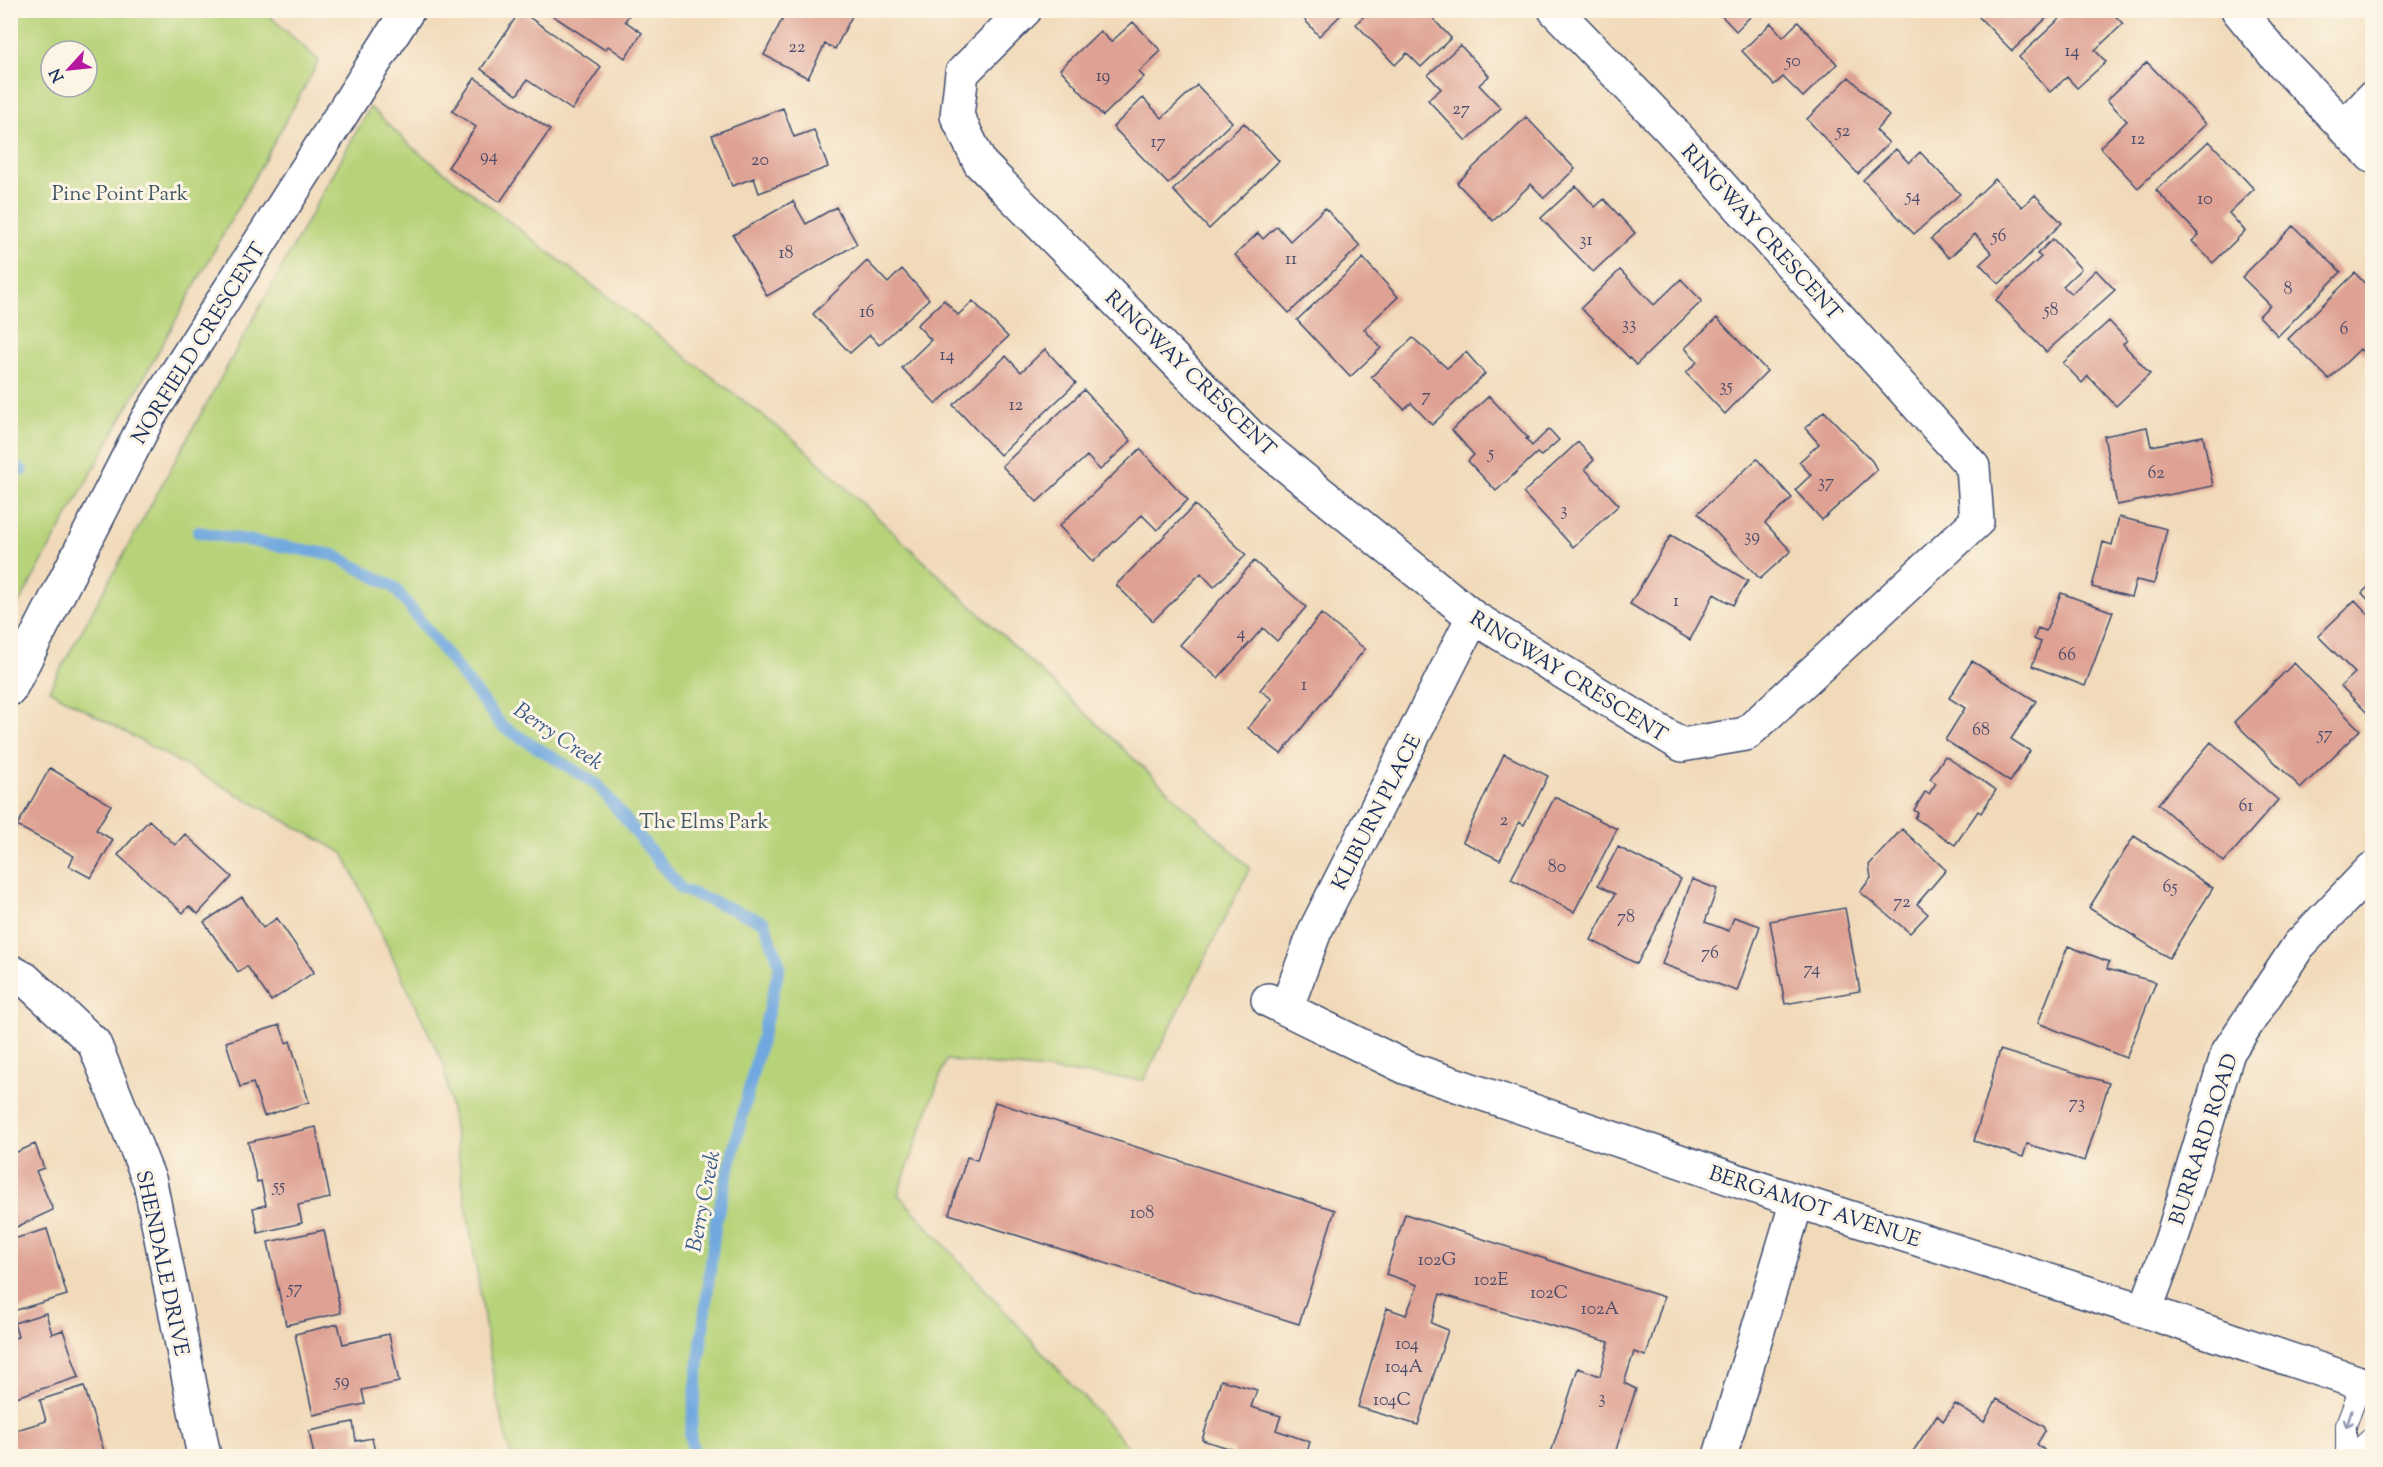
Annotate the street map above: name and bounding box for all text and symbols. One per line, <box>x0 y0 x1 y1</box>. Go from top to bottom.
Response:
house number: 22 <box>789 35 806 61</box>
north arrow <box>39 39 99 99</box>
house number: 14 <box>2064 39 2080 65</box>
house number: 50 <box>1784 49 1801 75</box>
text: N <box>45 64 71 86</box>
house number: 19 <box>1096 64 1111 90</box>
house number: 27 <box>1452 97 1470 123</box>
house number: 52 <box>1835 119 1851 145</box>
house number: 12 <box>2131 127 2146 153</box>
house number: 17 <box>1150 130 1166 156</box>
street label: RINGWAY CRESCENT <box>1673 139 1848 328</box>
house number: 94 <box>480 144 498 170</box>
house number: 20 <box>751 148 769 174</box>
park label: Pine Point Park <box>52 180 189 210</box>
house number: 54 <box>1904 184 1921 210</box>
house number: 10 <box>2197 187 2213 213</box>
house number: 56 <box>1990 224 2007 250</box>
house number: 31 <box>1579 228 1593 254</box>
street label: NORFIELD CRESCENT <box>125 237 274 451</box>
house number: 18 <box>778 241 794 267</box>
house number: 11 <box>1285 247 1297 273</box>
house number: 8 <box>2284 277 2293 303</box>
street label: RINGWAY CRESCENT <box>1097 284 1282 465</box>
house number: 58 <box>2042 298 2059 324</box>
house number: 16 <box>859 300 875 326</box>
house number: 33 <box>1622 312 1636 338</box>
house number: 6 <box>2340 317 2349 343</box>
house number: 14 <box>939 343 955 369</box>
house number: 35 <box>1719 374 1733 400</box>
house number: 7 <box>1421 384 1431 410</box>
house number: 12 <box>1009 393 1024 419</box>
house number: 5 <box>1487 441 1494 467</box>
house number: 62 <box>2147 461 2165 487</box>
house number: 37 <box>1818 470 1834 496</box>
house number: 3 <box>1560 498 1568 524</box>
house number: 39 <box>1744 524 1760 550</box>
house number: 1 <box>1673 589 1679 615</box>
street label: RINGWAY CRESCENT <box>1463 605 1673 751</box>
house number: 4 <box>1236 621 1246 647</box>
house number: 66 <box>2058 643 2076 669</box>
house number: 1 <box>1301 673 1307 699</box>
water label: Berry Creek <box>506 696 609 779</box>
house number: 68 <box>1972 718 1990 744</box>
house number: 57 <box>2316 722 2333 748</box>
street label: KLIBURN PLACE <box>1325 729 1430 896</box>
house number: 61 <box>2239 794 2253 820</box>
park label: The Elms Park <box>639 808 770 838</box>
house number: 2 <box>1500 808 1509 834</box>
house number: 80 <box>1548 855 1566 881</box>
house number: 65 <box>2162 875 2178 901</box>
house number: 72 <box>1893 890 1911 916</box>
house number: 78 <box>1617 905 1635 931</box>
house number: 76 <box>1701 941 1719 967</box>
house number: 74 <box>1804 957 1820 983</box>
street label: BURRARD ROAD <box>2163 1050 2247 1229</box>
house number: 73 <box>2069 1091 2085 1117</box>
water label: Berry Creek <box>679 1148 730 1255</box>
street label: BERGAMOT AVENUE <box>1705 1159 1924 1256</box>
street label: SHENDALE DRIVE <box>127 1168 195 1359</box>
house number: 55 <box>272 1174 285 1200</box>
house number: 108 <box>1130 1201 1154 1227</box>
house number: 102G <box>1418 1248 1456 1274</box>
house number: 102E <box>1474 1268 1508 1294</box>
house number: 57 <box>286 1276 303 1302</box>
house number: 102C <box>1530 1281 1568 1307</box>
house number: 102A <box>1581 1297 1620 1323</box>
house number: 104 <box>1395 1332 1419 1358</box>
house number: 104A <box>1385 1355 1424 1381</box>
house number: 59 <box>334 1369 350 1395</box>
house number: 3 <box>1598 1386 1606 1412</box>
house number: 104C <box>1373 1388 1411 1414</box>
one-way arrow <box>2343 1409 2354 1428</box>

